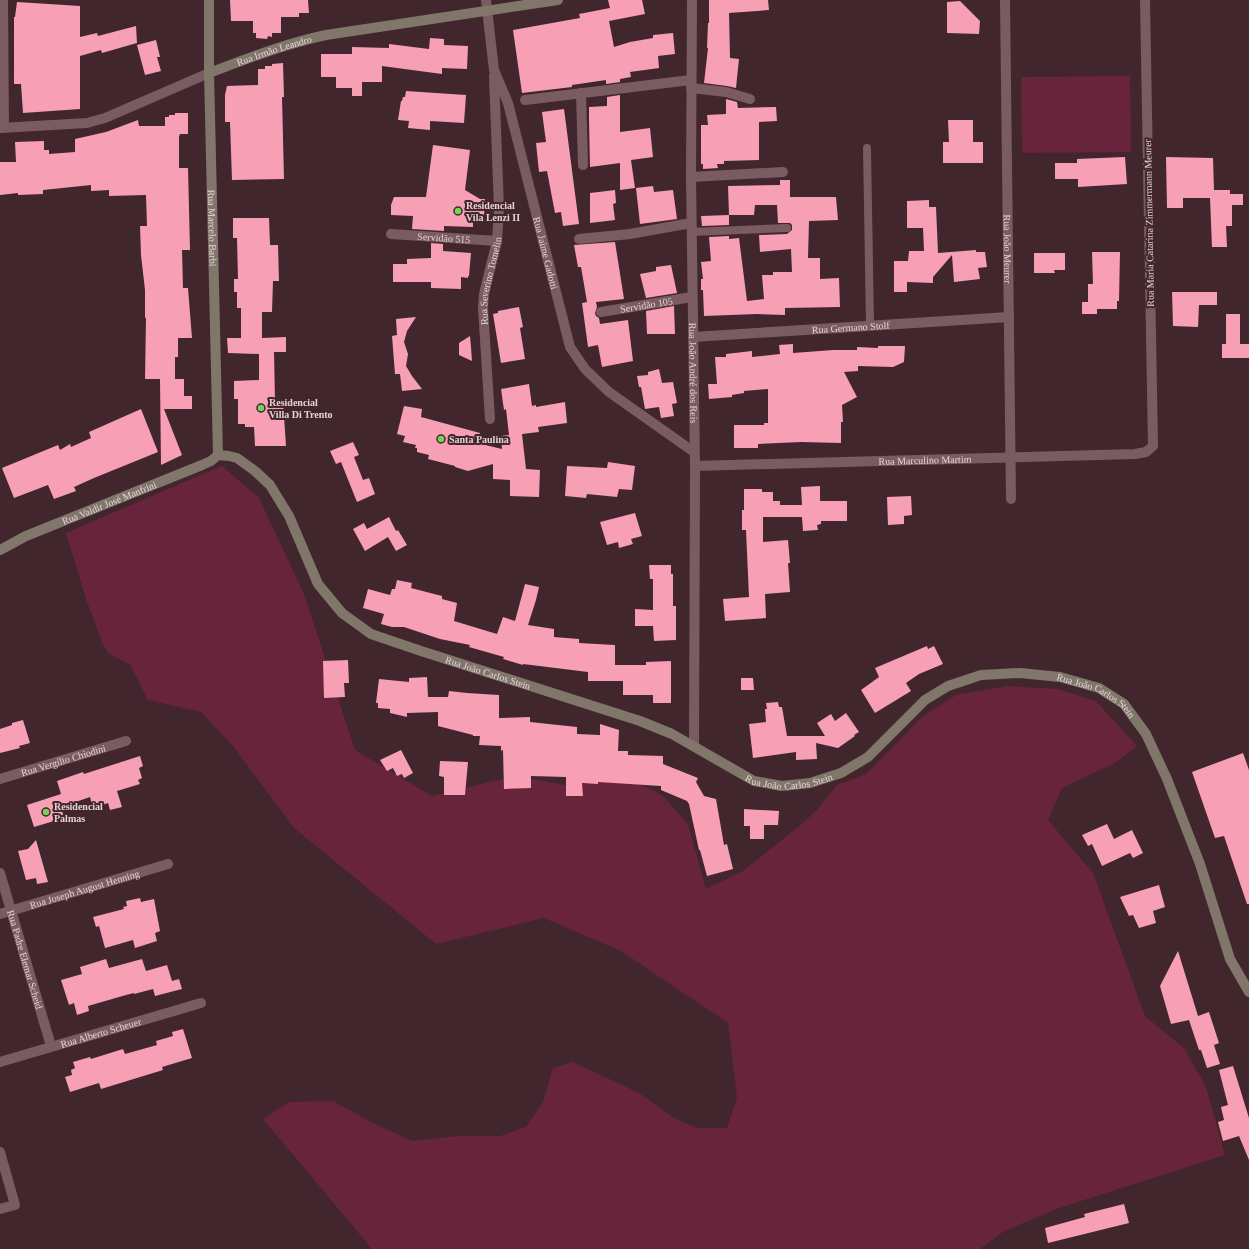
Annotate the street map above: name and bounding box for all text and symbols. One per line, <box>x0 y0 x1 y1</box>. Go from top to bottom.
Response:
street label: Rua Irmão Leandro <box>235 33 313 68</box>
street label: Rua Maria Catarina Zimmermann Meurer <box>1142 138 1156 307</box>
street label: Rua Marcelo Barbi <box>206 189 219 267</box>
place label: Residencial Vila Lenzi II <box>466 200 520 223</box>
marker: Residencial Vila Lenzi II <box>453 206 463 216</box>
street label: Rua João Meurer <box>1002 214 1014 284</box>
street label: Rua Jaime Gadotti <box>532 215 561 291</box>
street label: Servidão 515 <box>417 230 471 245</box>
street label: Rua Severino Tomelin <box>477 237 503 325</box>
street label: Servidão 105 <box>619 295 673 314</box>
street label: Rua Germano Stolf <box>811 319 891 335</box>
street label: Rua João André dos Reis <box>688 323 700 423</box>
place label: Residencial Villa Di Trento <box>269 397 333 420</box>
marker: Residencial Villa Di Trento <box>256 403 266 413</box>
marker: Santa Paulina <box>436 434 446 444</box>
place label: Santa Paulina <box>449 434 509 445</box>
street label: Rua Marculino Martim <box>878 453 972 466</box>
street label: Rua Valdir José Manfrini <box>60 478 158 526</box>
street label: Rua João Carlos Stein <box>444 654 532 691</box>
street label: Rua João Carlos Stein <box>1056 671 1138 720</box>
street label: Rua Vergílio Chiodini <box>19 742 107 778</box>
street label: Rua João Carlos Stein <box>744 771 834 792</box>
place label: Residencial Palmas <box>54 801 103 824</box>
marker: Residencial Palmas <box>41 807 51 817</box>
street label: Rua Joseph August Henning <box>28 867 140 910</box>
street label: Rua Padre Elemar Scheid <box>6 909 45 1010</box>
street label: Rua Alberto Scheuer <box>59 1015 143 1049</box>

